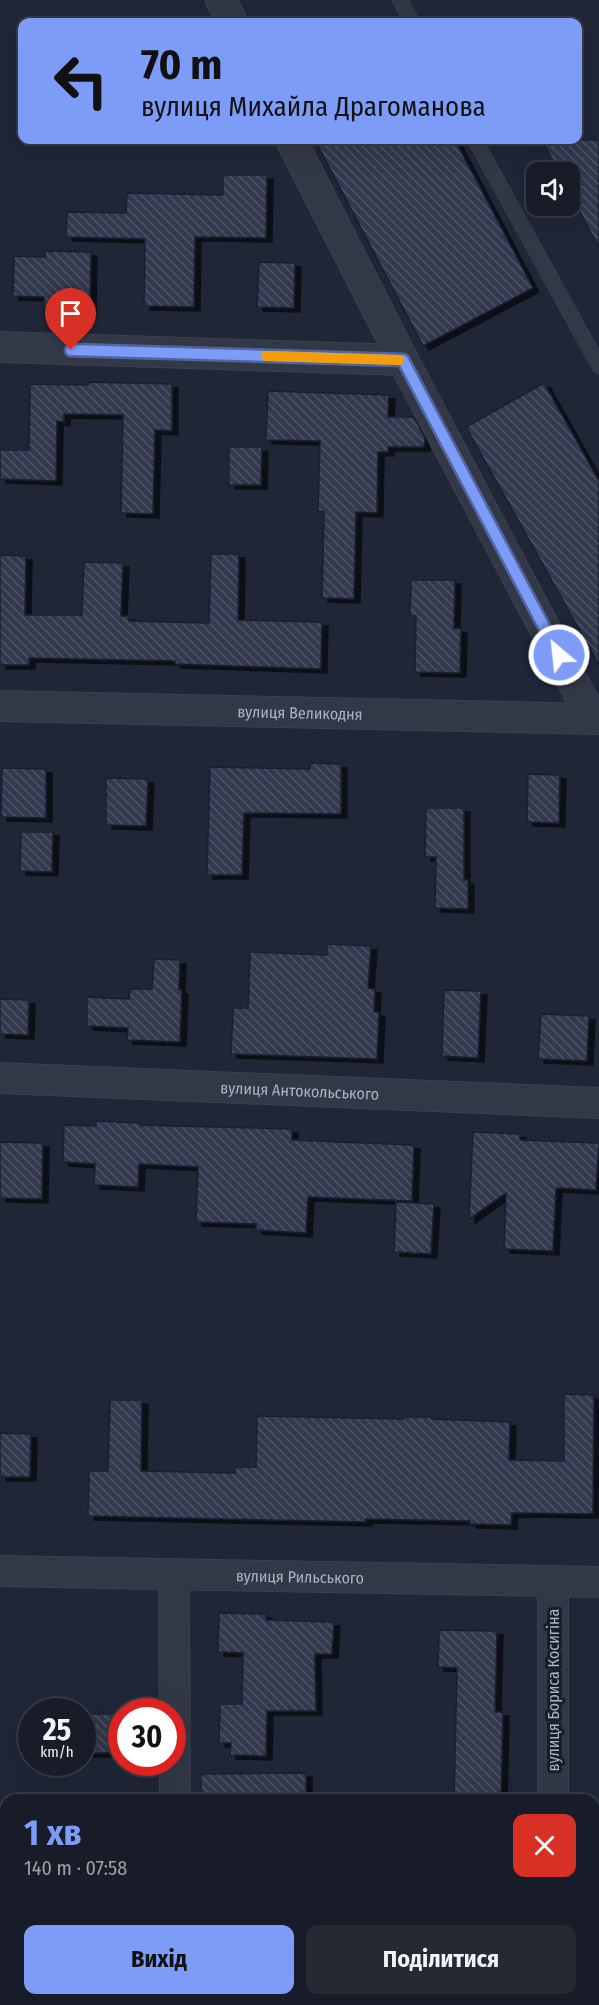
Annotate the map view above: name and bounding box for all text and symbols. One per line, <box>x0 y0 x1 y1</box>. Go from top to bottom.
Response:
text: 70 m <box>141 40 222 90</box>
icon: left <box>42 42 120 120</box>
text: вулиця Михайла Драгоманова <box>141 91 486 123</box>
map controls <box>526 162 580 216</box>
button: sound <box>526 162 580 216</box>
pin <box>45 288 96 350</box>
icon: arrive <box>54 297 87 330</box>
position arrow <box>527 623 591 687</box>
street label: вулиця Великодня <box>237 702 363 724</box>
street label: вулиця Антокольського <box>220 1078 379 1104</box>
street label: вулиця Рильського <box>236 1566 364 1588</box>
street label: вулиця Бориса Косигіна <box>544 1608 563 1771</box>
speed limit sign: 30 <box>108 1698 186 1776</box>
text: 25 <box>43 1712 71 1748</box>
text: km/h <box>40 1743 74 1761</box>
text: 1 хв <box>24 1811 82 1855</box>
button: close <box>513 1814 576 1877</box>
text: 140 m · 07:58 <box>24 1856 127 1880</box>
button: Вихід <box>24 1925 294 1994</box>
button: Поділитися <box>306 1925 576 1994</box>

